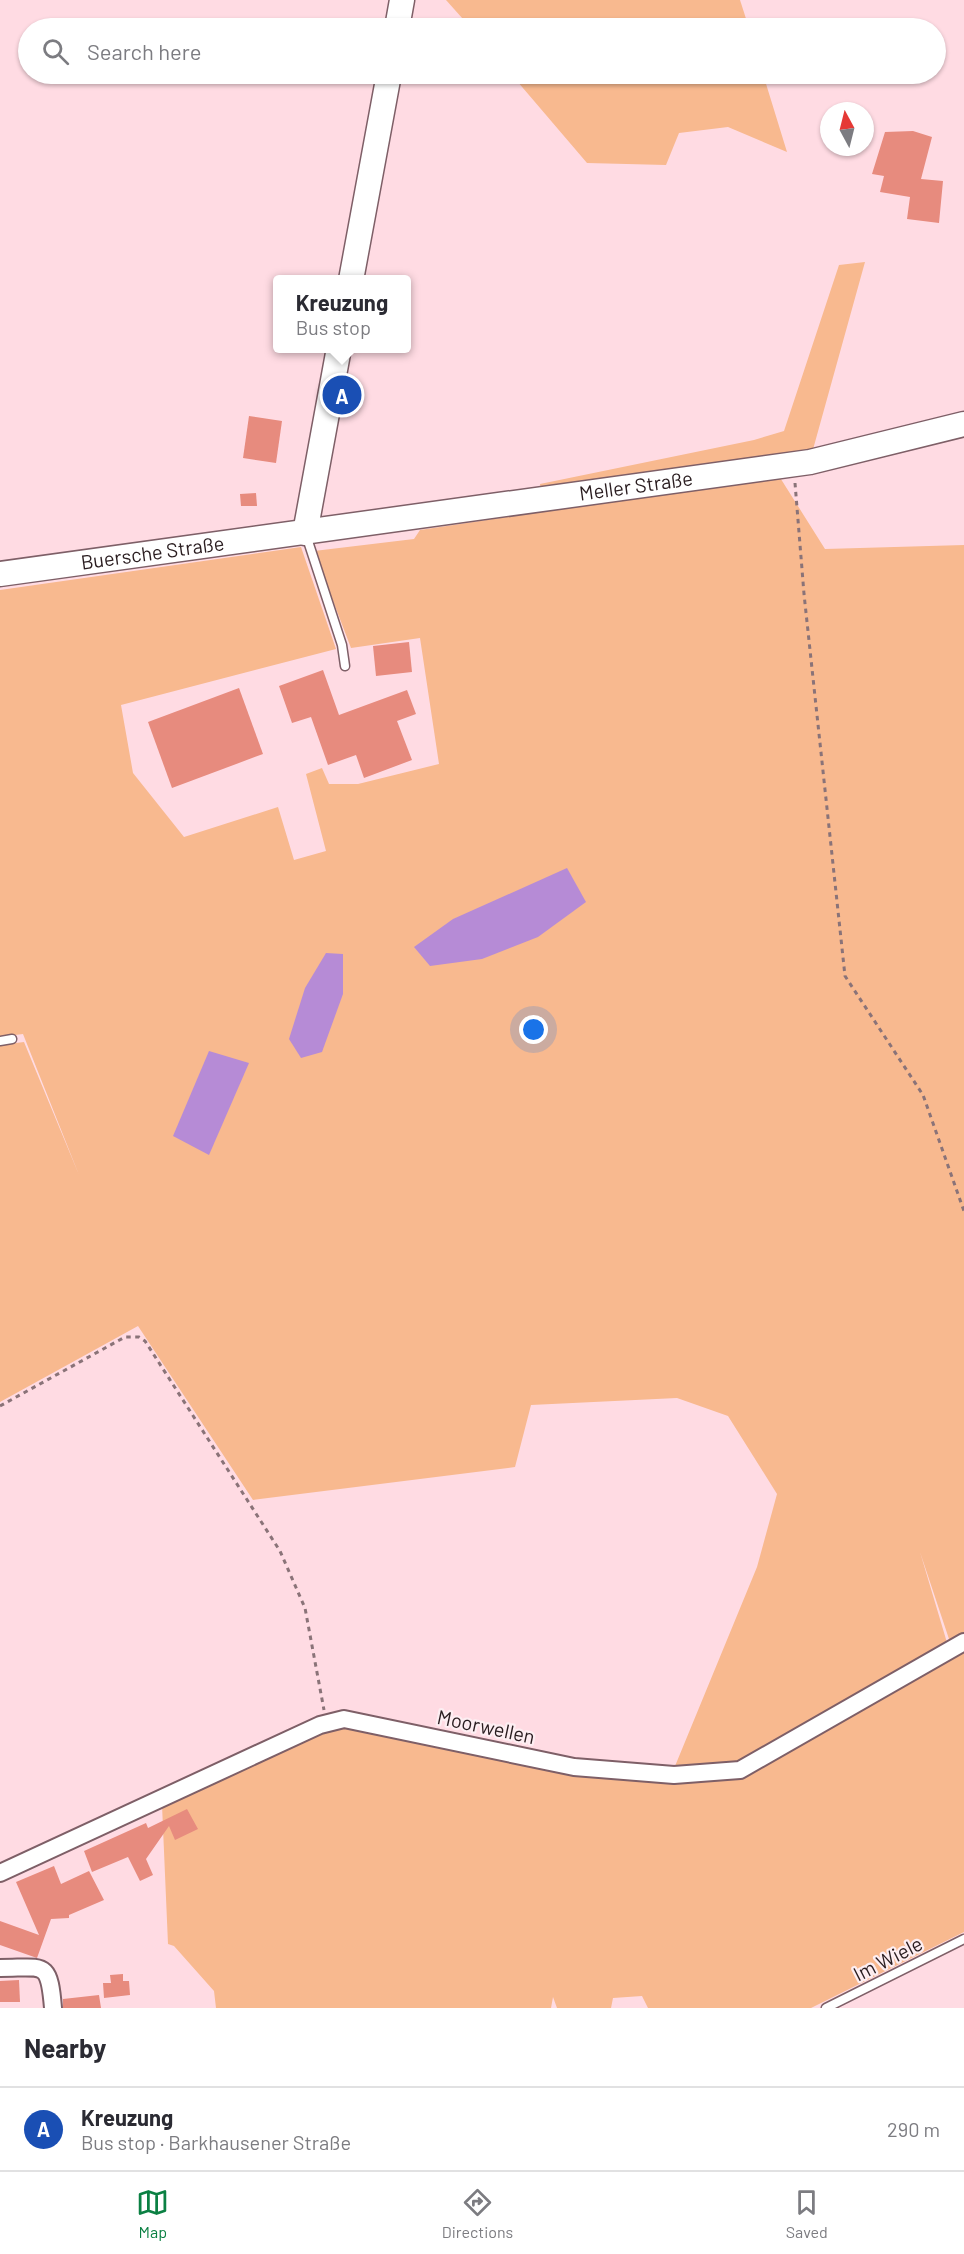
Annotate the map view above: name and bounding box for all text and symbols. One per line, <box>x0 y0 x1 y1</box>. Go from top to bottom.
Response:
search box <box>18 18 946 84</box>
icon: search <box>39 35 72 68</box>
text: Search here <box>87 38 201 64</box>
north arrow <box>820 102 874 156</box>
popup <box>273 275 411 353</box>
text: Kreuzung <box>296 289 388 315</box>
text: Bus stop <box>296 315 371 339</box>
pin: A <box>322 372 362 418</box>
street label: Meller Straße <box>577 465 694 505</box>
street label: Buersche Straße <box>79 530 226 574</box>
your location <box>519 1015 548 1044</box>
street label: Moorwellen <box>435 1704 537 1748</box>
street label: Im Wiele <box>849 1931 926 1986</box>
text: Nearby <box>24 2032 106 2063</box>
text: Kreuzung <box>81 2104 173 2130</box>
text: A <box>37 2117 50 2141</box>
text: 290 m <box>887 2117 940 2141</box>
text: Bus stop · Barkhausener Straße <box>81 2130 351 2154</box>
tab: Map <box>136 2186 169 2241</box>
tab: Directions <box>442 2186 513 2241</box>
tab: Saved <box>786 2186 828 2241</box>

